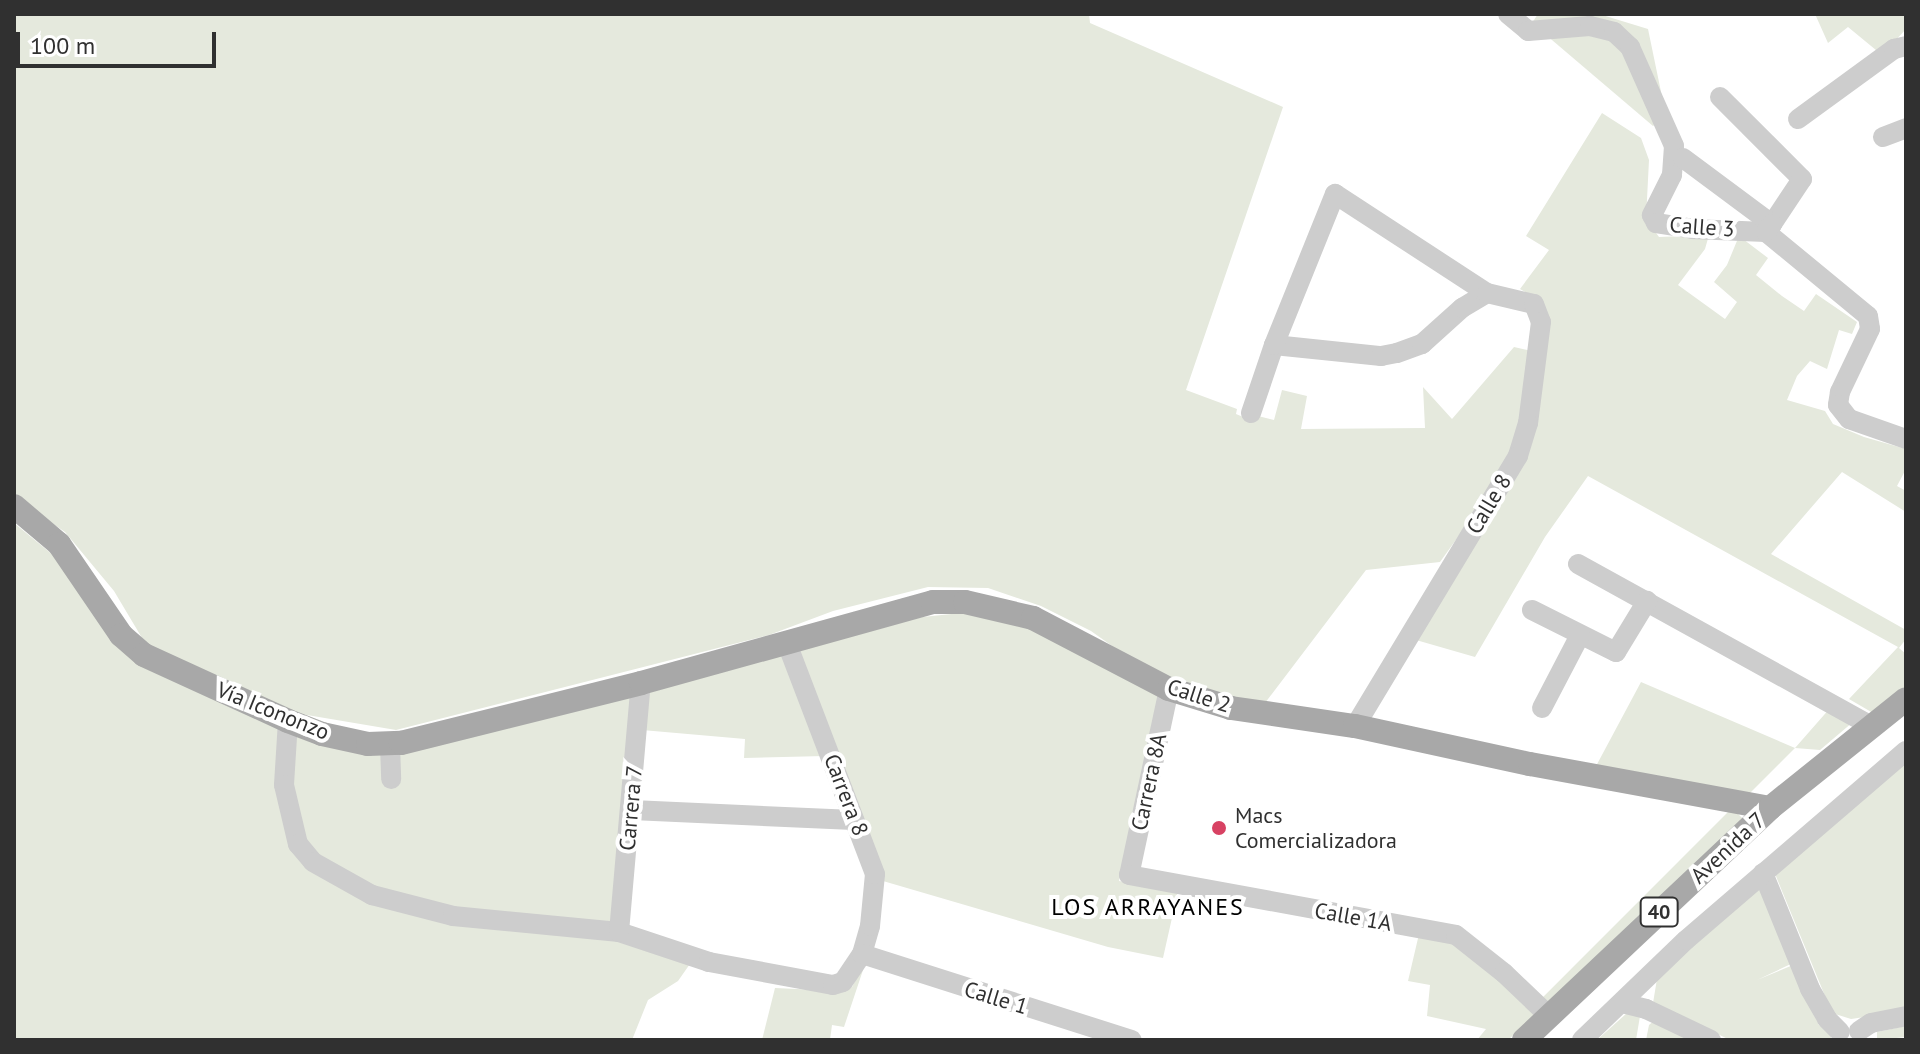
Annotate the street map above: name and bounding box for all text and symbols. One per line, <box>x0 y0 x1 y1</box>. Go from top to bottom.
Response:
scale bar <box>20 16 220 66</box>
text: 100 m <box>30 30 95 61</box>
street label: Calle 3 <box>1669 212 1735 242</box>
street label: Calle 8 <box>1461 469 1517 539</box>
street label: Calle 2 <box>1164 673 1234 719</box>
street label: Vía Icononzo <box>213 676 333 746</box>
street label: Carrera 8A <box>1126 731 1172 833</box>
street label: Carrera 8 <box>818 750 874 840</box>
street label: Carrera 7 <box>614 764 648 852</box>
place label: Macs Comercializadora <box>1235 802 1397 854</box>
street label: Avenida 7 <box>1685 807 1771 889</box>
marker: Macs Comercializadora <box>1210 819 1228 837</box>
district label: LOS ARRAYANES <box>1051 893 1245 921</box>
road number: 40 <box>1639 896 1679 928</box>
street label: Calle 1A <box>1312 897 1394 937</box>
street label: Calle 1 <box>961 976 1031 1020</box>

